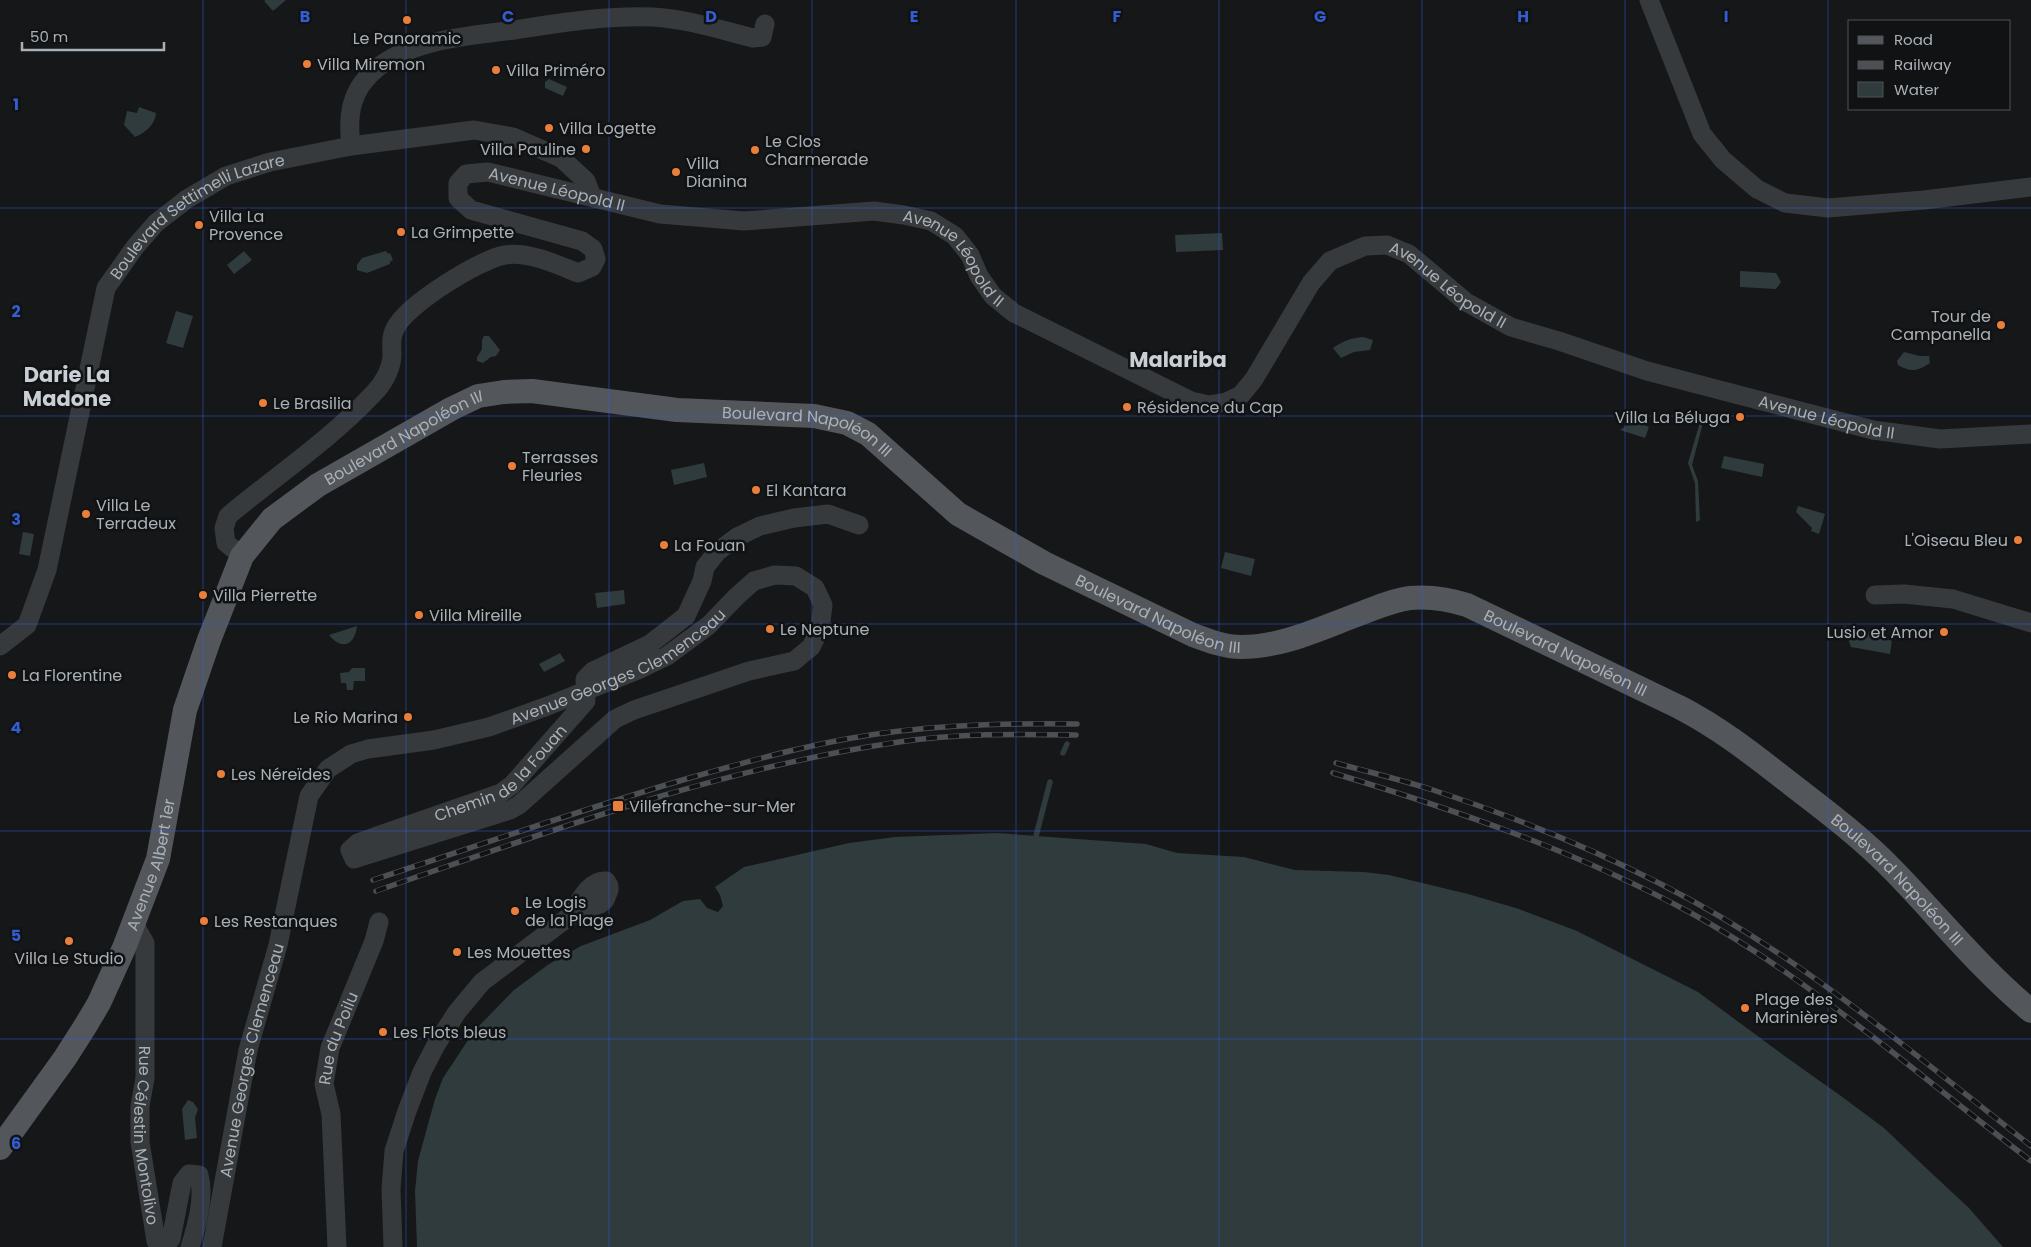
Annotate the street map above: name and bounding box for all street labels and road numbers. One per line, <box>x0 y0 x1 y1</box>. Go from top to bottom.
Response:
street label: Boulevard Settimelli Lazare <box>104 148 287 284</box>
street label: Avenue Léopold II <box>486 161 627 217</box>
street label: Avenue Léopold II <box>901 204 1009 312</box>
street label: Avenue Léopold II <box>1386 236 1511 334</box>
street label: Boulevard Napoléon III <box>320 384 484 491</box>
street label: Avenue Léopold II <box>1756 389 1896 444</box>
street label: Boulevard Napoléon III <box>722 400 897 462</box>
street label: Boulevard Napoléon III <box>1071 568 1241 659</box>
street label: Avenue Georges Clemenceau <box>507 603 731 730</box>
street label: Boulevard Napoléon III <box>1480 603 1651 702</box>
street label: Chemin de la Fouan <box>431 719 572 827</box>
street label: Avenue Albert 1er <box>120 797 180 934</box>
street label: Boulevard Napoléon III <box>1826 808 1969 950</box>
street label: Avenue Georges Clemenceau <box>213 940 289 1179</box>
street label: Rue du Poilu <box>313 988 364 1086</box>
street label: Rue Célestin Montolivo <box>129 1046 165 1227</box>

